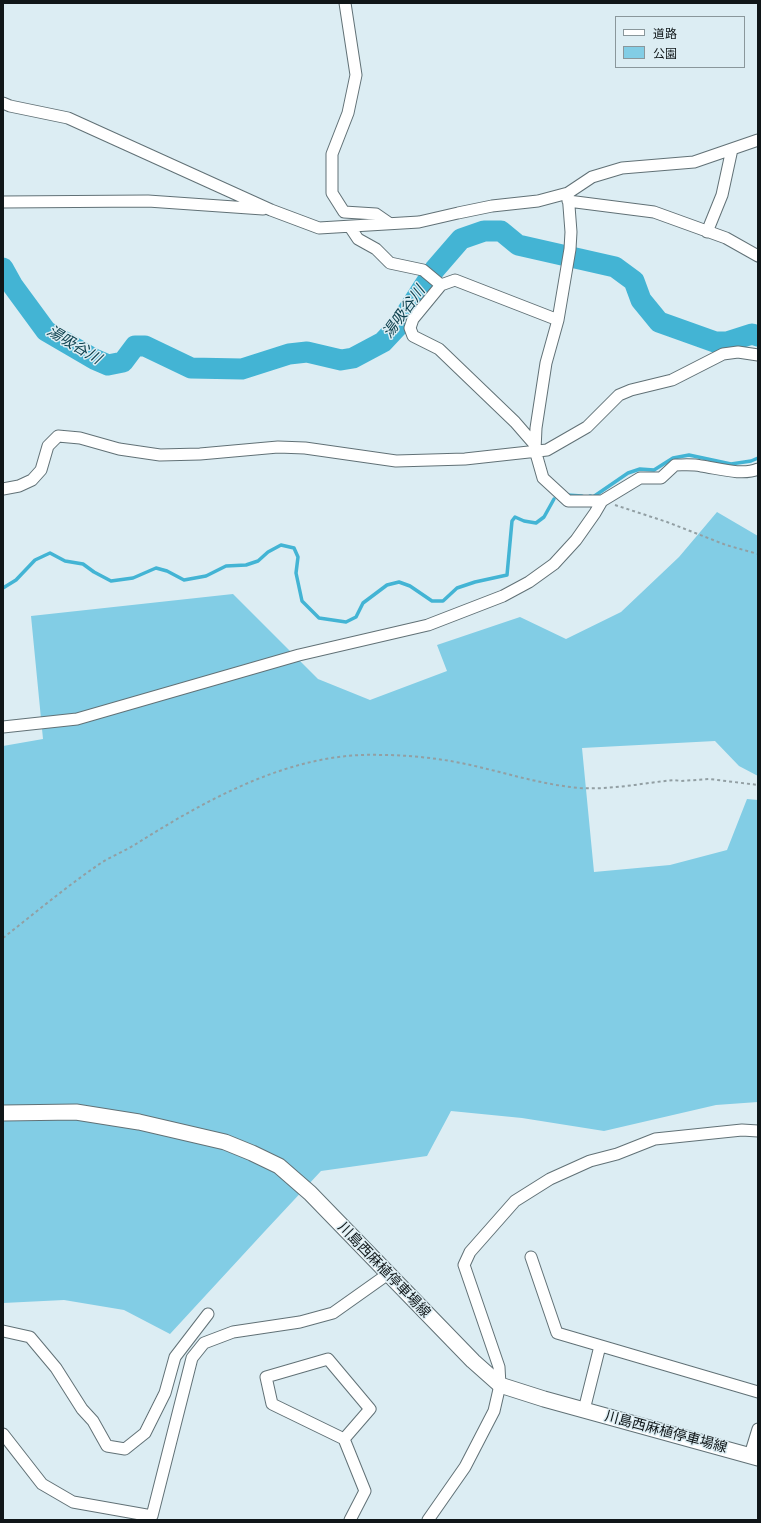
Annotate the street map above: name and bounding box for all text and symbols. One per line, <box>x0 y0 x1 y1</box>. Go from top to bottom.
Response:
legend <box>615 16 745 68</box>
text: 道路 <box>653 26 677 41</box>
text: 公園 <box>653 46 677 61</box>
water label: 湯吸谷川 <box>379 282 429 342</box>
water label: 湯吸谷川 <box>44 322 104 368</box>
street label: 川島西麻植停車場線 <box>334 1219 434 1321</box>
street label: 川島西麻植停車場線 <box>603 1408 729 1456</box>

